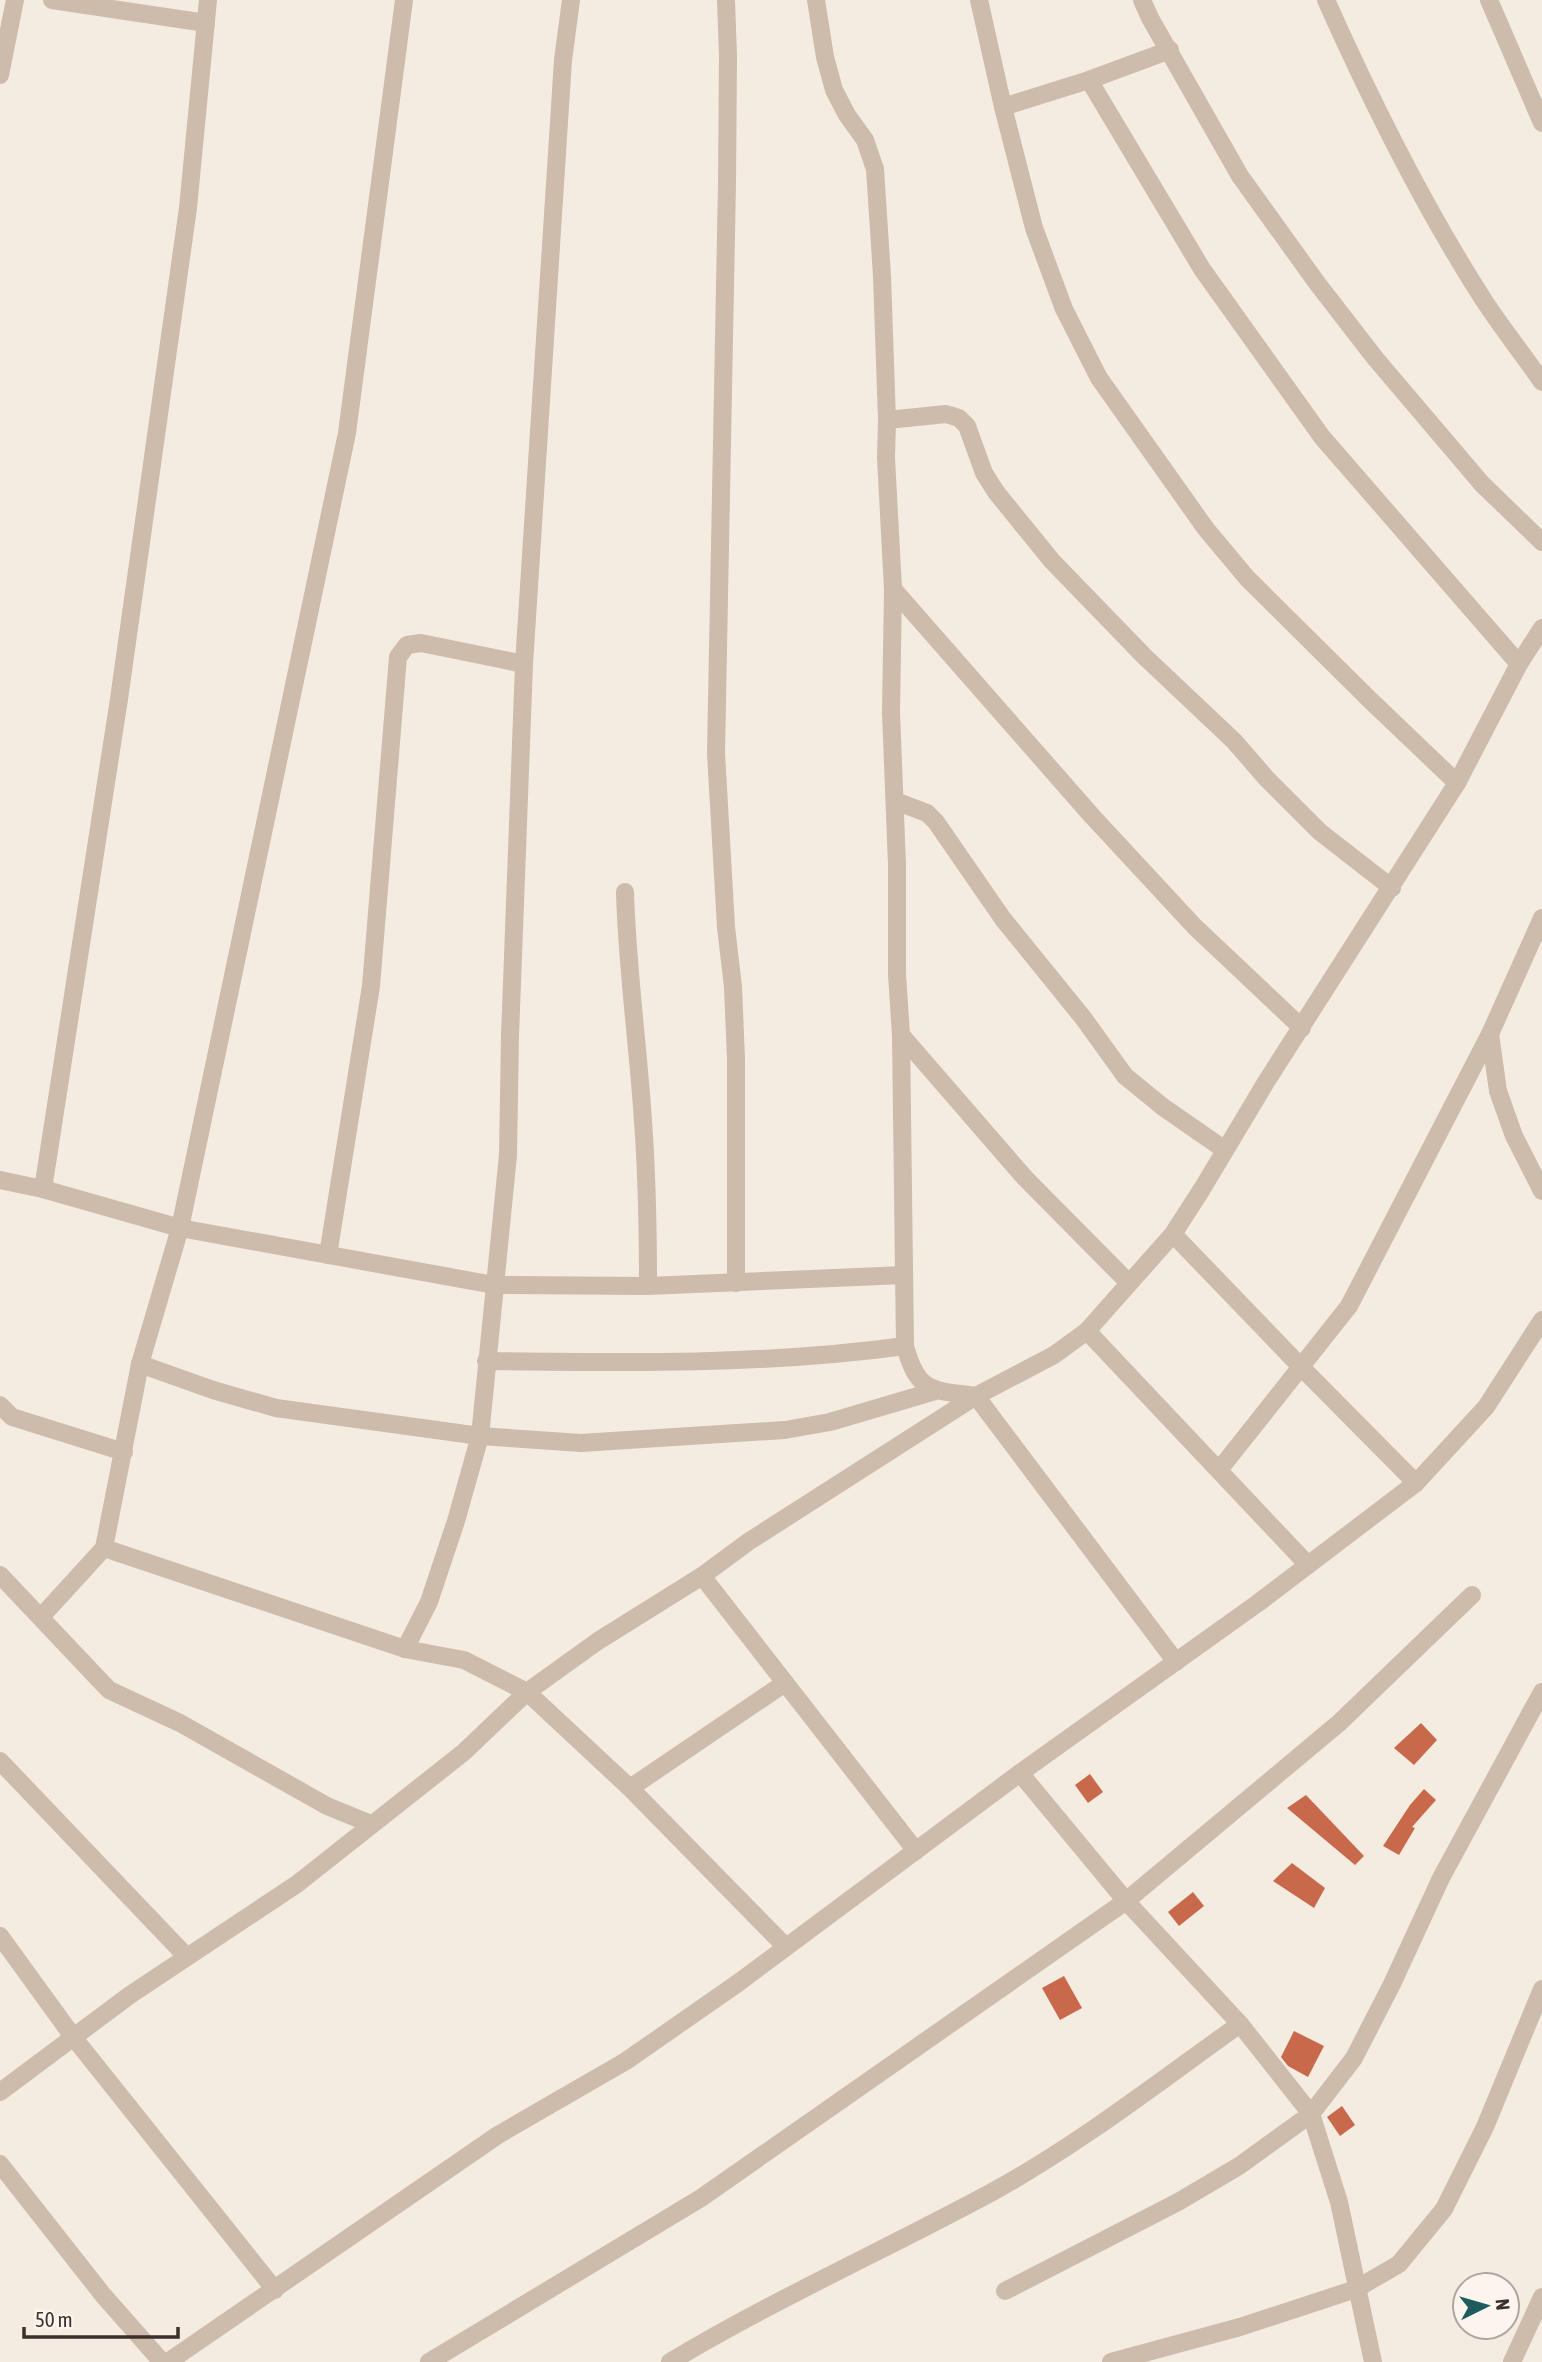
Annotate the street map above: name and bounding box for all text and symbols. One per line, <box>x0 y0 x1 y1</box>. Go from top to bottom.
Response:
north arrow <box>1451 2271 1521 2341</box>
scale bar <box>24 2296 178 2340</box>
text: N <box>1491 2298 1514 2311</box>
text: 50 m <box>35 2307 73 2331</box>

